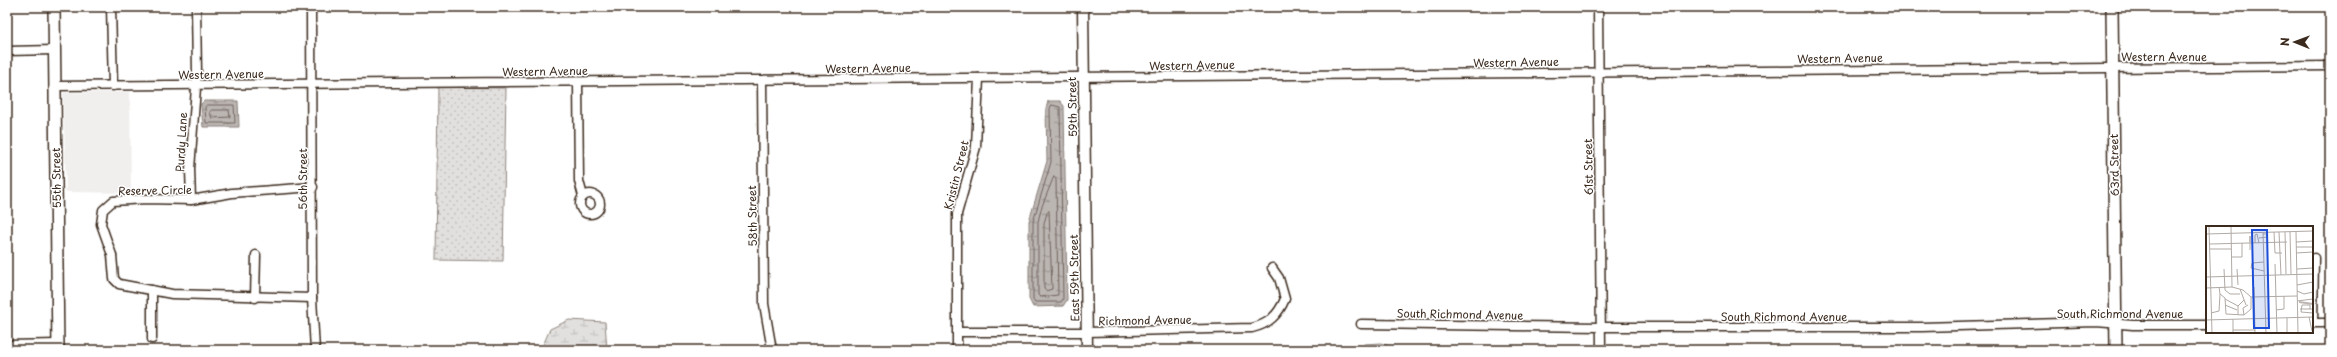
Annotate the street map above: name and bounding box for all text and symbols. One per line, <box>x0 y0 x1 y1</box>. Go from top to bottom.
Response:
north arrow <box>2275 22 2315 62</box>
text: N <box>2276 37 2293 46</box>
street label: Western Avenue <box>2121 48 2207 65</box>
street label: Western Avenue <box>1797 49 1883 67</box>
street label: Western Avenue <box>1473 53 1559 71</box>
street label: Western Avenue <box>1149 56 1235 74</box>
street label: Western Avenue <box>825 59 911 77</box>
street label: Western Avenue <box>502 62 588 80</box>
street label: Western Avenue <box>178 65 264 83</box>
street label: 59th Street <box>1063 76 1081 137</box>
street label: Purdy Lane <box>171 112 191 172</box>
street label: 63rd Street <box>2105 133 2123 196</box>
street label: Kristin Street <box>939 138 973 212</box>
street label: 61st Street <box>1579 138 1597 196</box>
street label: 55th Street <box>47 147 65 208</box>
street label: 56th Street <box>294 148 311 210</box>
street label: Reserve Circle <box>118 181 192 199</box>
street label: 58th Street <box>743 185 761 247</box>
inset map <box>2206 226 2313 333</box>
street label: East 59th Street <box>1065 234 1083 322</box>
street label: South Richmond Avenue <box>1397 304 1523 324</box>
street label: South Richmond Avenue <box>2057 305 2183 322</box>
street label: South Richmond Avenue <box>1721 308 1847 325</box>
street label: Richmond Avenue <box>1098 311 1192 329</box>

